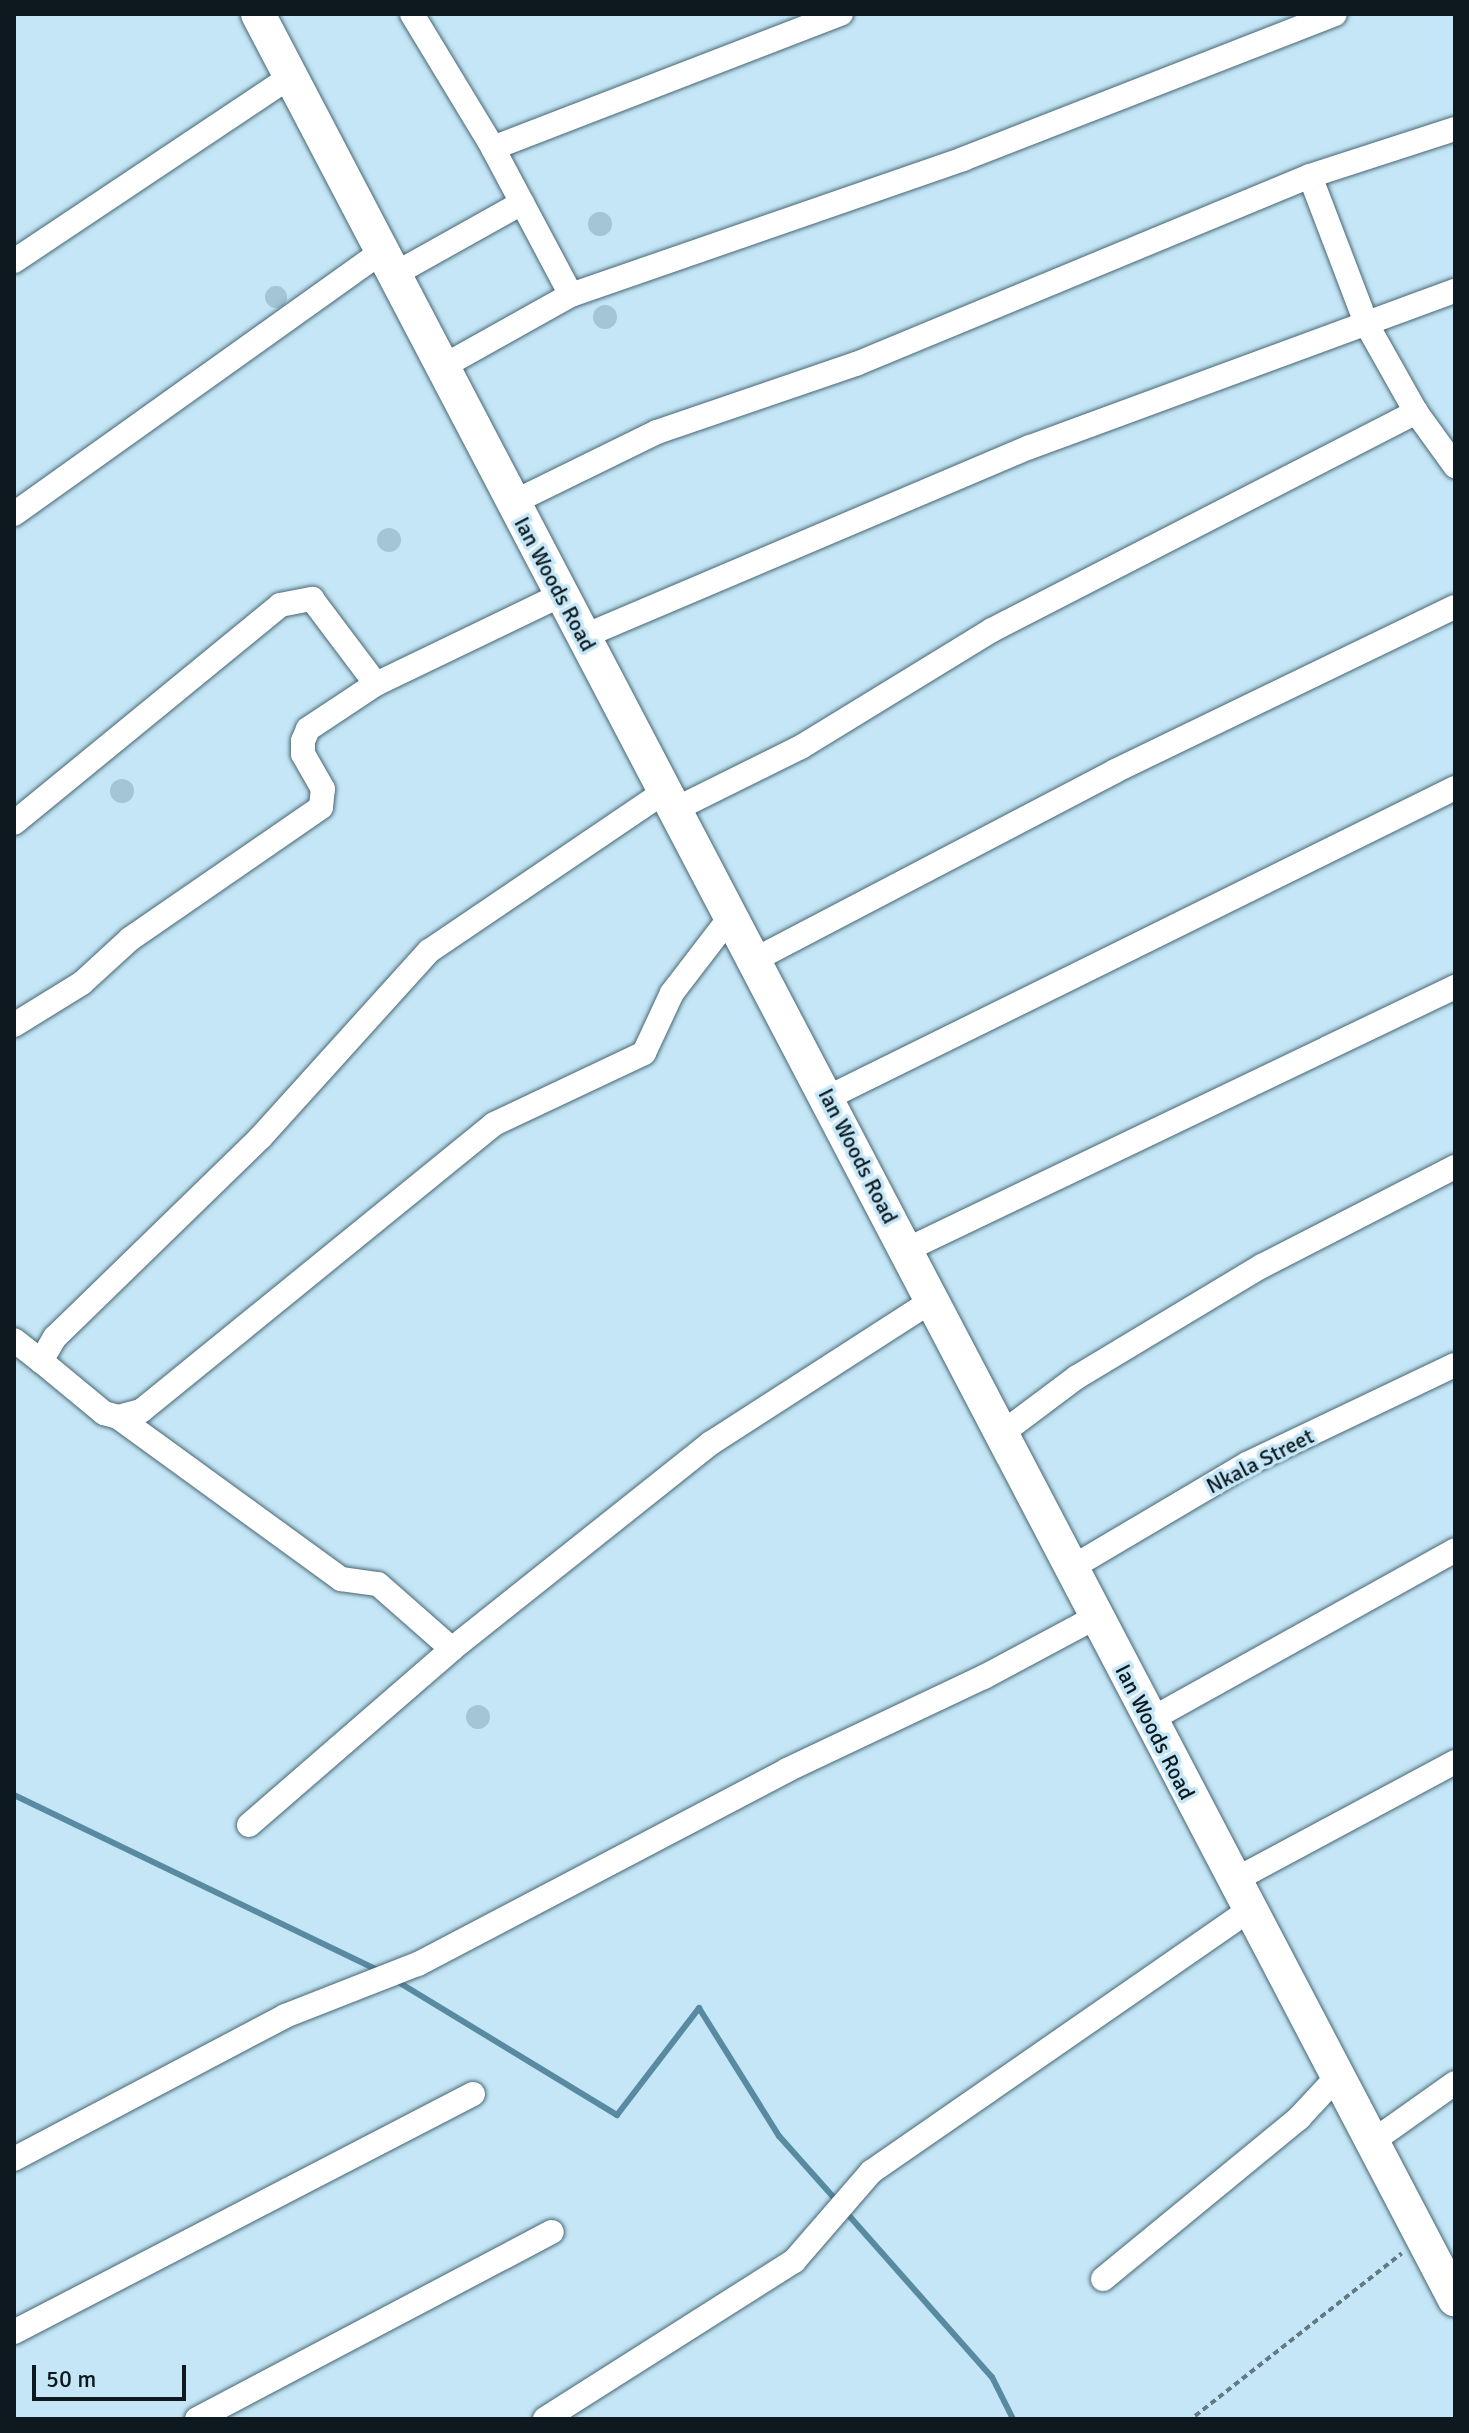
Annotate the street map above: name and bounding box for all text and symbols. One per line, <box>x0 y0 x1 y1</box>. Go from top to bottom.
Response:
street label: Ian Woods Road <box>509 512 601 656</box>
street label: Ian Woods Road <box>813 1084 903 1228</box>
street label: Nkala Street <box>1202 1423 1318 1499</box>
street label: Ian Woods Road <box>1110 1660 1200 1804</box>
scale bar <box>36 2349 190 2399</box>
text: 50 m <box>46 2364 96 2394</box>

